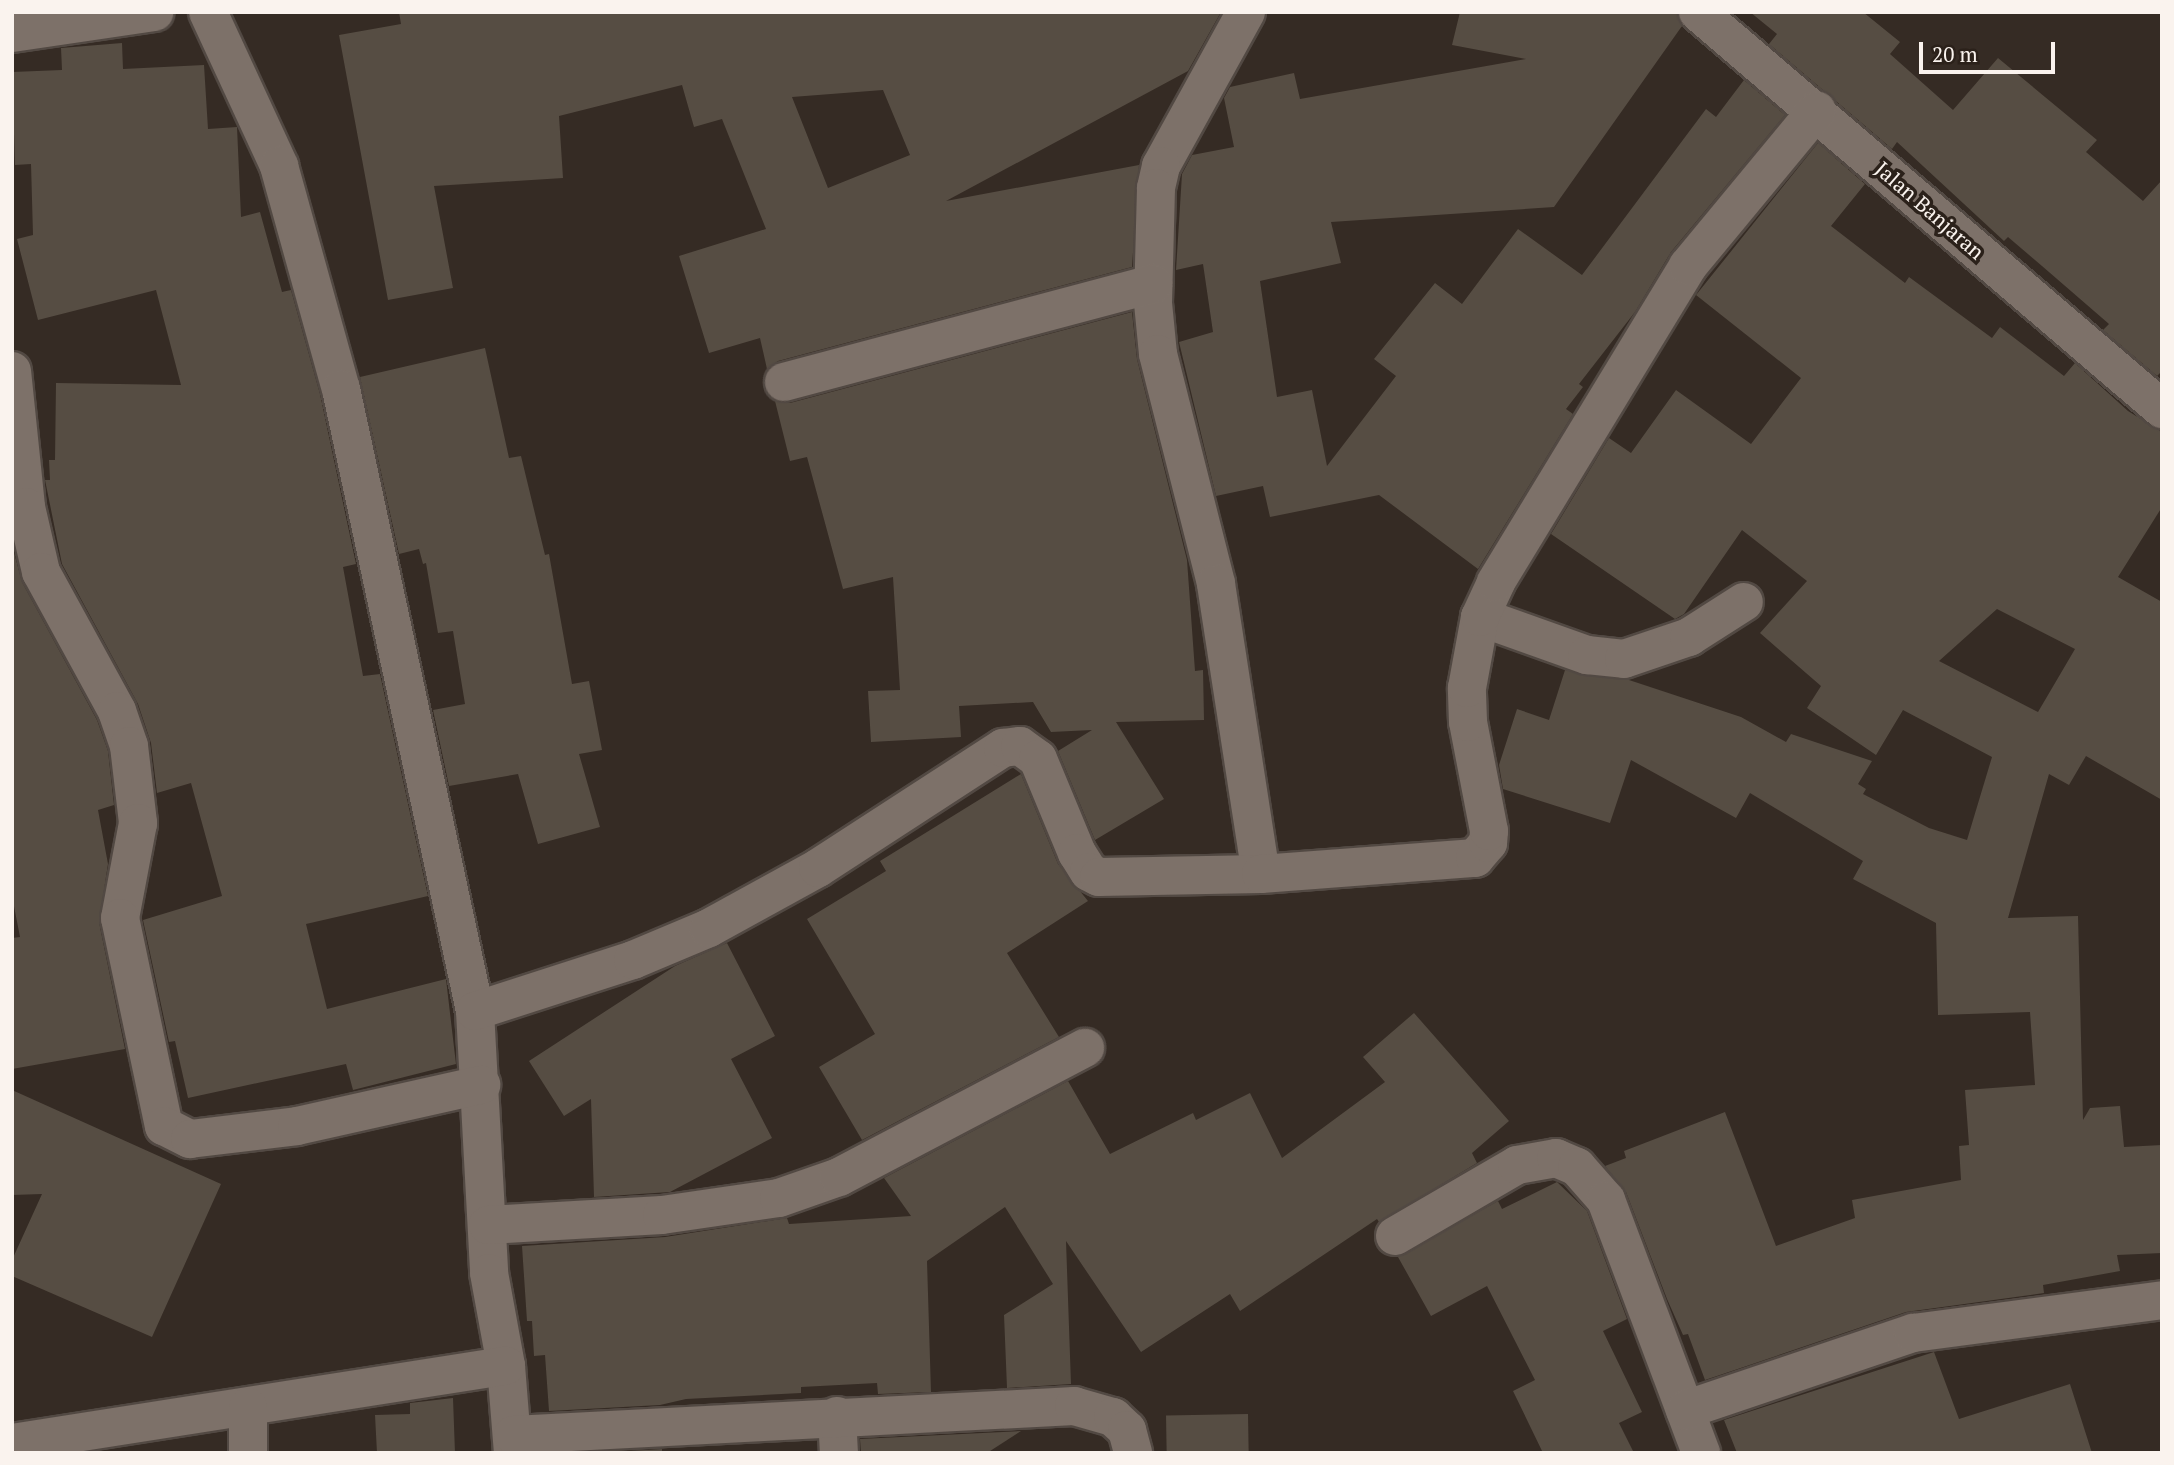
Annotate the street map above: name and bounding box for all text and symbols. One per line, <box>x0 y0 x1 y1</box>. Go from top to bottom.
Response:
scale bar <box>1922 28 2058 72</box>
text: 20 m <box>1932 40 1978 68</box>
street label: Jalan Banjaran <box>1870 156 1990 264</box>

